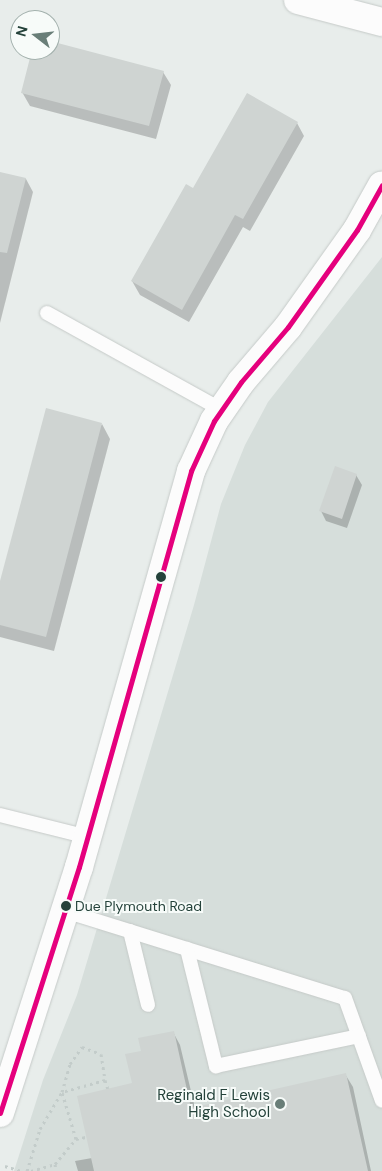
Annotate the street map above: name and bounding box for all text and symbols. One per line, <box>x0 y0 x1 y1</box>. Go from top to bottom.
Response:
north arrow <box>10 10 60 60</box>
text: N <box>11 24 32 39</box>
unlabelled marker <box>156 572 166 582</box>
place label: Due Plymouth Road <box>75 898 202 914</box>
marker: Due Plymouth Road <box>61 901 71 911</box>
place label: Reginald F Lewis High School <box>157 1086 270 1121</box>
marker: Reginald F Lewis High School <box>274 1098 286 1110</box>

